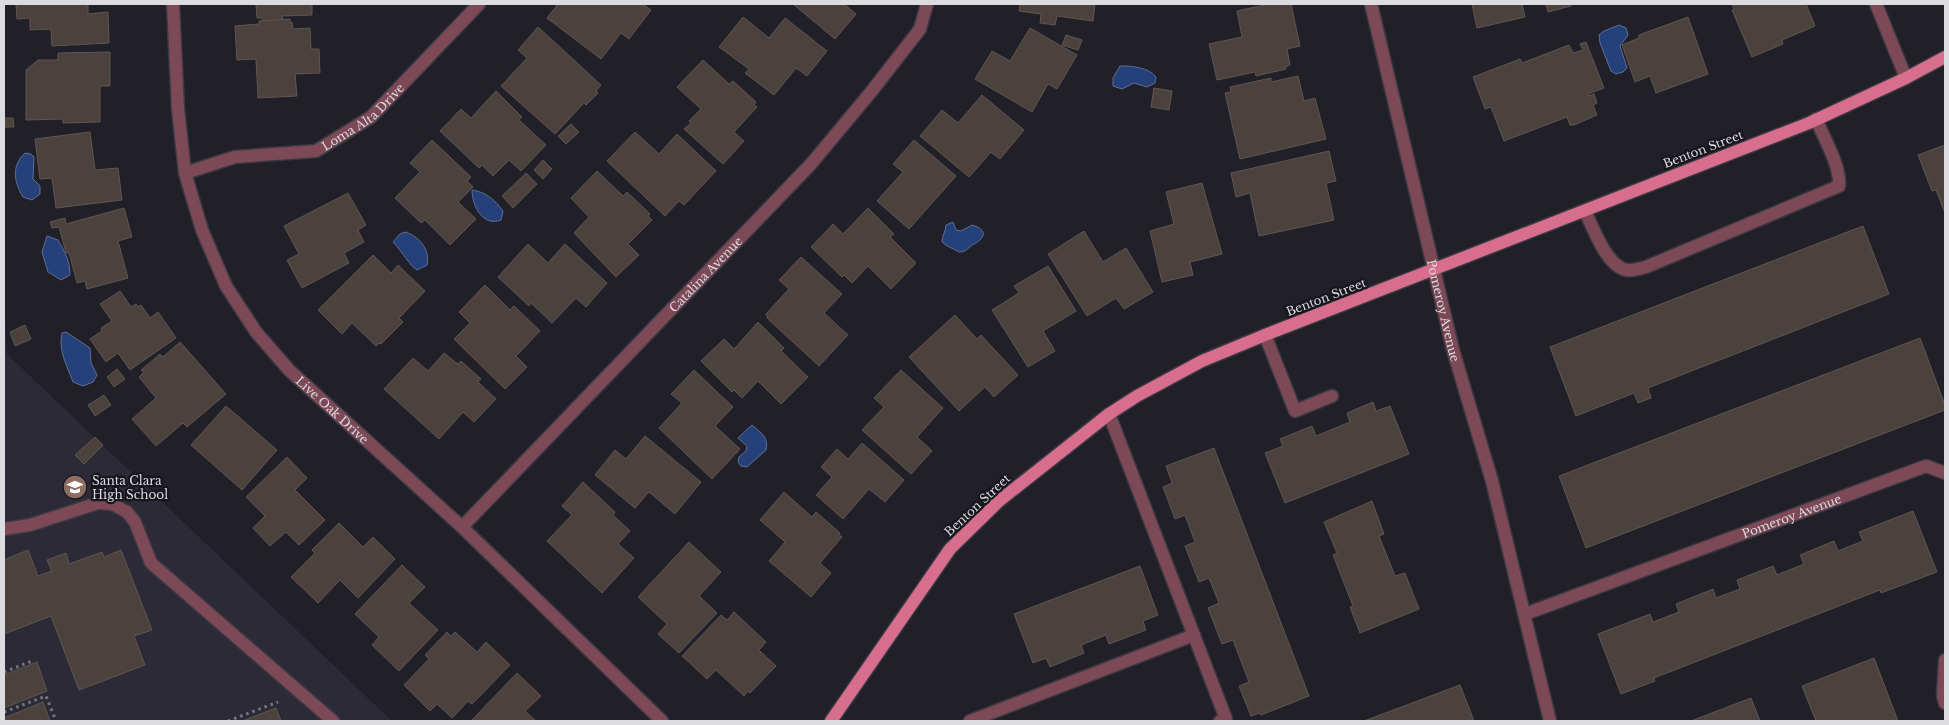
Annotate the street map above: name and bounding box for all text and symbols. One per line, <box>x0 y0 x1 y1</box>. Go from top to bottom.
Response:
street label: Loma Alta Drive <box>319 80 407 153</box>
street label: Benton Street <box>1661 127 1746 171</box>
street label: Catalina Avenue <box>666 233 745 315</box>
street label: Pomeroy Avenue <box>1424 258 1464 364</box>
street label: Benton Street <box>1284 275 1369 319</box>
street label: Live Oak Drive <box>293 373 372 446</box>
street label: Benton Street <box>941 470 1013 539</box>
place label: Santa Clara High School <box>92 473 168 502</box>
school or university icon: Santa Clara High School <box>62 474 88 500</box>
street label: Pomeroy Avenue <box>1740 490 1843 541</box>

